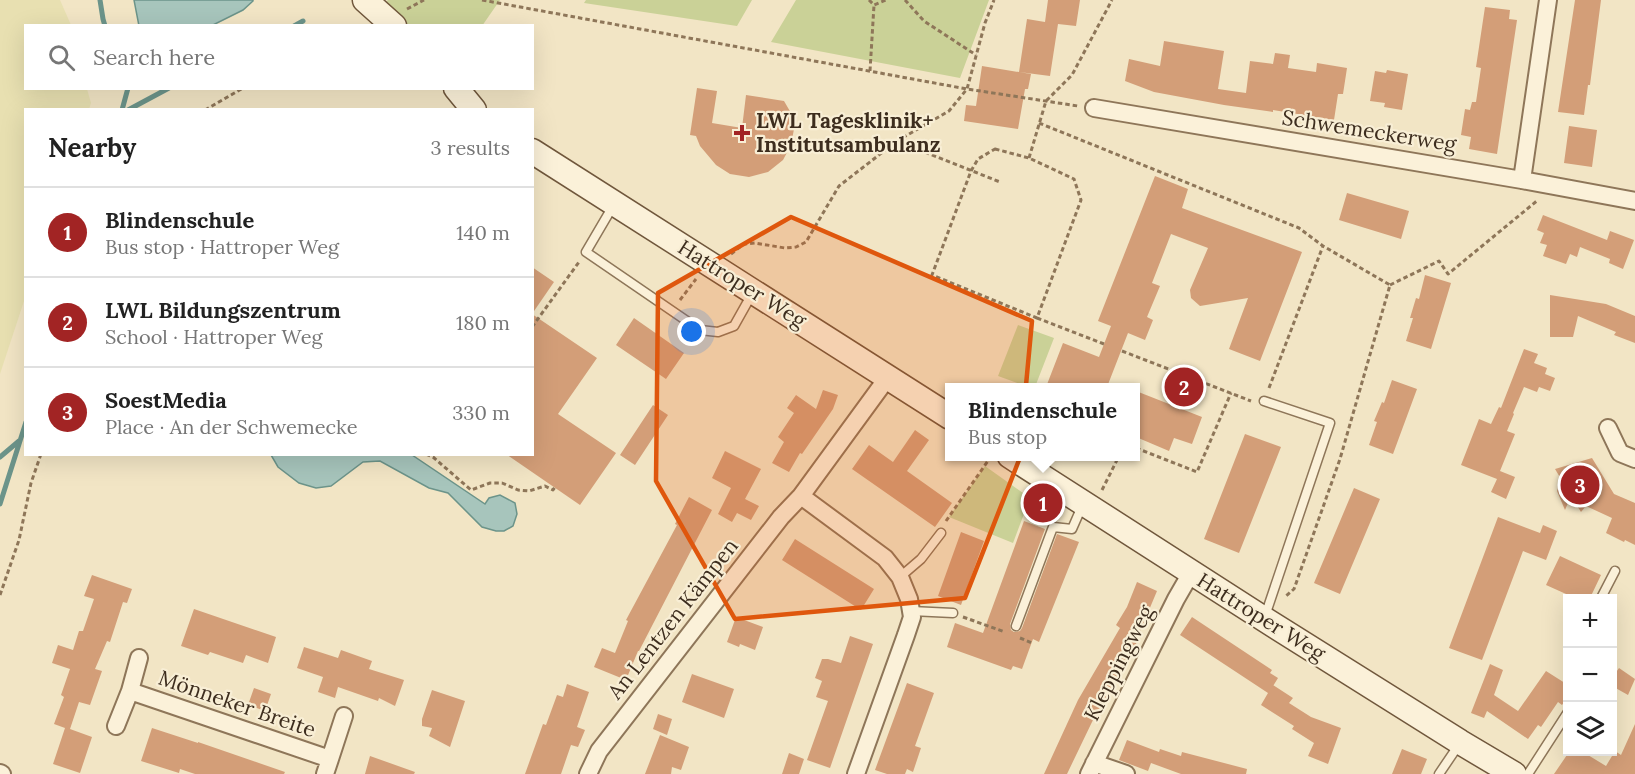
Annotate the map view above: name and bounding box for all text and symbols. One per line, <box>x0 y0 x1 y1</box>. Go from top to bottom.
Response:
search box <box>24 24 534 90</box>
icon: search <box>45 41 78 74</box>
text: Search here <box>93 43 215 71</box>
street label: Schwemeckerweg <box>1280 103 1459 158</box>
place label: LWL Tagesklinik+ Institutsambulanz <box>756 107 941 158</box>
marker: LWL Tagesklinik+ Institutsambulanz <box>733 124 751 142</box>
text: Nearby <box>48 131 136 164</box>
text: 3 results <box>431 135 510 160</box>
text: Blindenschule <box>105 206 254 234</box>
text: 1 <box>63 220 72 245</box>
text: 140 m <box>456 220 510 245</box>
street label: Hattroper Weg <box>673 233 812 334</box>
text: Bus stop · Hattroper Weg <box>105 234 339 259</box>
text: LWL Bildungszentrum <box>105 296 341 324</box>
text: 2 <box>62 310 73 335</box>
text: 180 m <box>456 310 510 335</box>
your location <box>677 317 706 346</box>
text: School · Hattroper Weg <box>105 324 323 349</box>
pin: 2 <box>1164 364 1204 410</box>
popup <box>945 383 1140 461</box>
text: SoestMedia <box>105 386 227 414</box>
text: Blindenschule <box>968 396 1117 424</box>
text: 3 <box>62 400 73 425</box>
text: 330 m <box>452 400 510 425</box>
text: Place · An der Schwemecke <box>105 414 357 439</box>
text: Bus stop <box>968 424 1047 449</box>
pin: 3 <box>1560 462 1600 508</box>
pin: 1 <box>1024 480 1062 526</box>
street label: An Lentzen Kämpen <box>601 533 744 705</box>
street label: Hattroper Weg <box>1192 566 1331 667</box>
map controls <box>1563 594 1617 756</box>
button: + <box>1563 594 1617 648</box>
street label: Kleppingweg <box>1078 600 1159 725</box>
button: − <box>1563 648 1617 702</box>
street label: Mönneker Breite <box>155 664 319 743</box>
button: layers <box>1563 702 1617 756</box>

